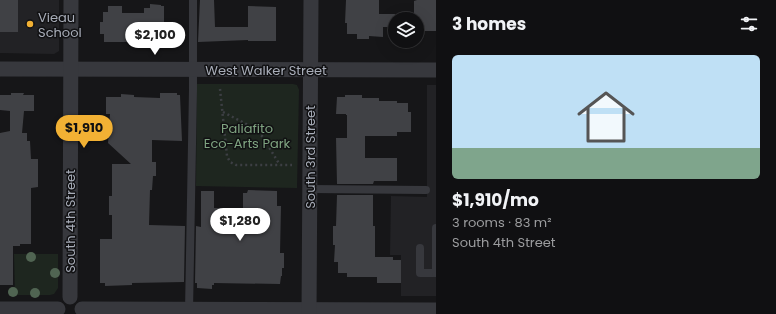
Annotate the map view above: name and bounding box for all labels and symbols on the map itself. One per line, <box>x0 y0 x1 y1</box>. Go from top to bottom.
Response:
place label: Vieau School <box>38 8 82 42</box>
marker: Vieau School <box>25 19 35 29</box>
pin: $2,100 <box>122 22 188 56</box>
street label: West Walker Street <box>205 61 327 80</box>
street label: South 3rd Street <box>301 105 320 209</box>
pin: $1,910 <box>51 115 117 149</box>
park label: Paliafito Eco-Arts Park <box>204 119 291 153</box>
street label: South 4th Street <box>61 169 80 273</box>
pin: $1,280 <box>207 208 273 242</box>

